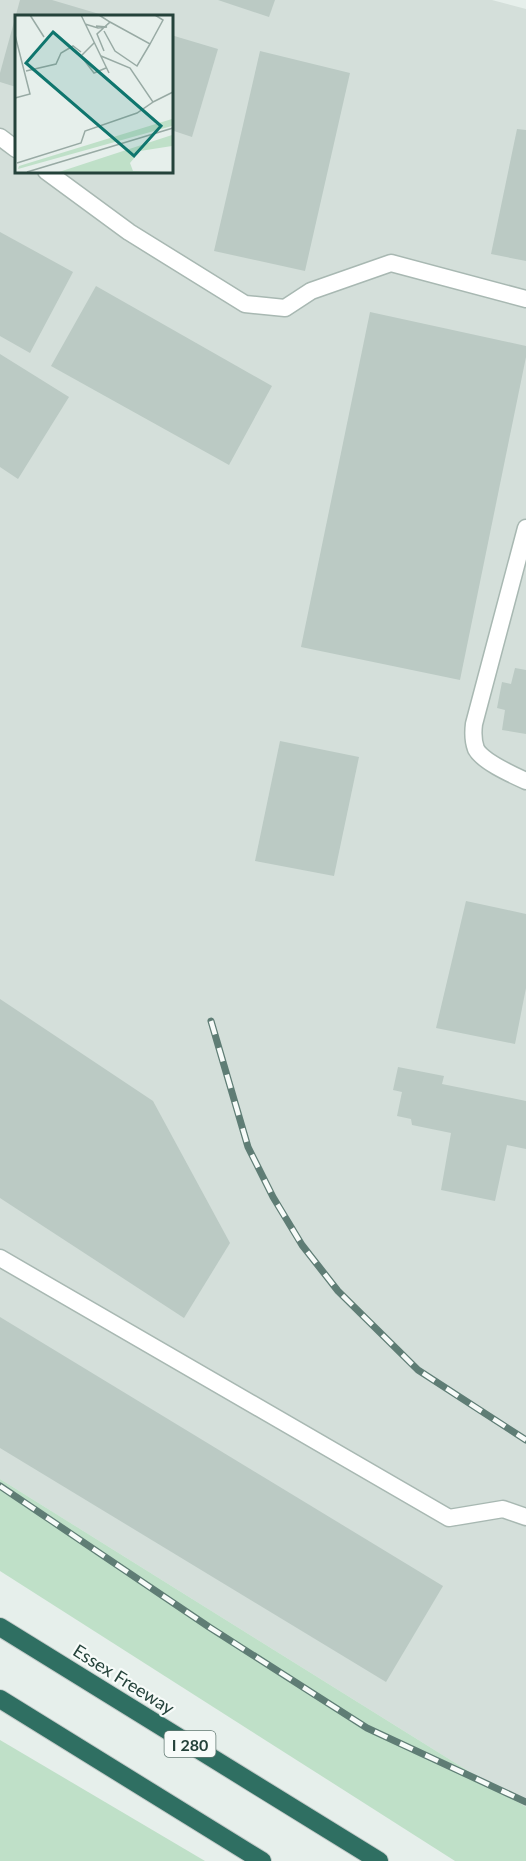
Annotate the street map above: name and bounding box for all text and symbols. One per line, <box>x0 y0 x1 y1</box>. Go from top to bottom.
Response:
inset map <box>15 15 172 172</box>
street label: Essex Freeway <box>69 1639 179 1719</box>
road number: I 280 <box>164 1731 216 1757</box>

